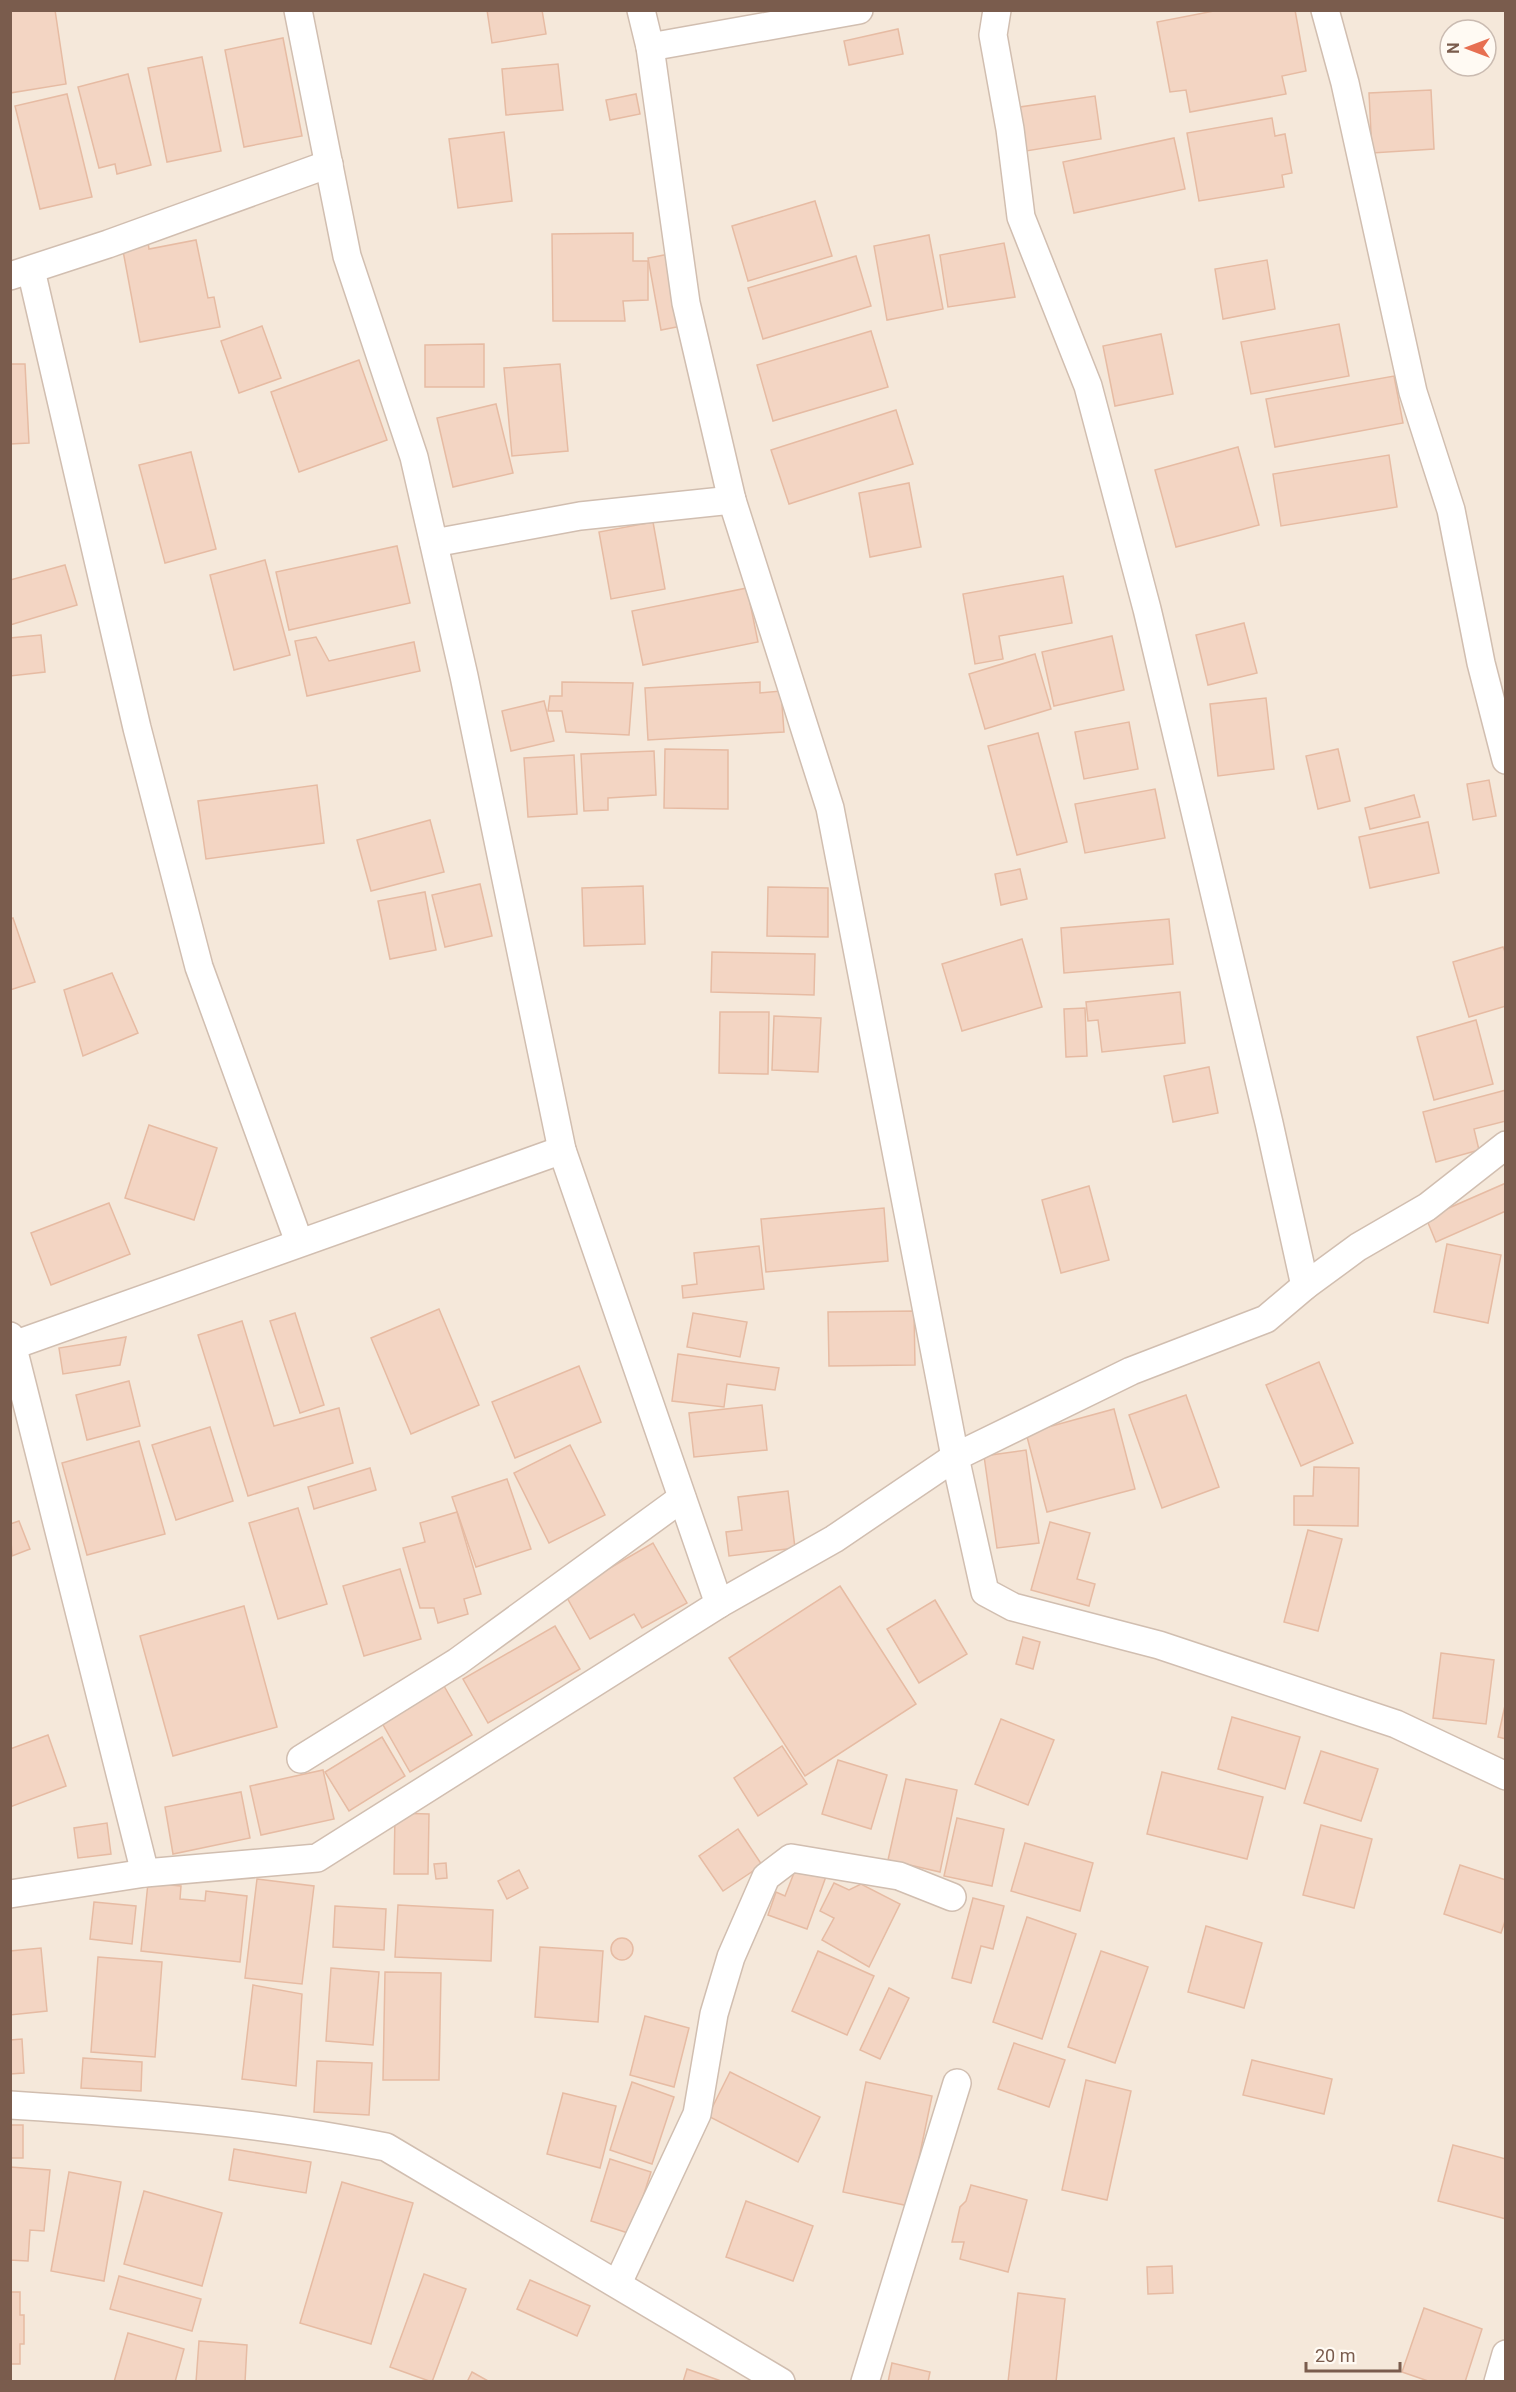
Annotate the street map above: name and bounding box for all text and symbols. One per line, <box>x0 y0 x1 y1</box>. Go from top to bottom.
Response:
north arrow <box>1438 18 1498 78</box>
text: N <box>1444 42 1463 54</box>
scale bar <box>1306 2335 1400 2373</box>
text: 20 m <box>1315 2345 1355 2366</box>

